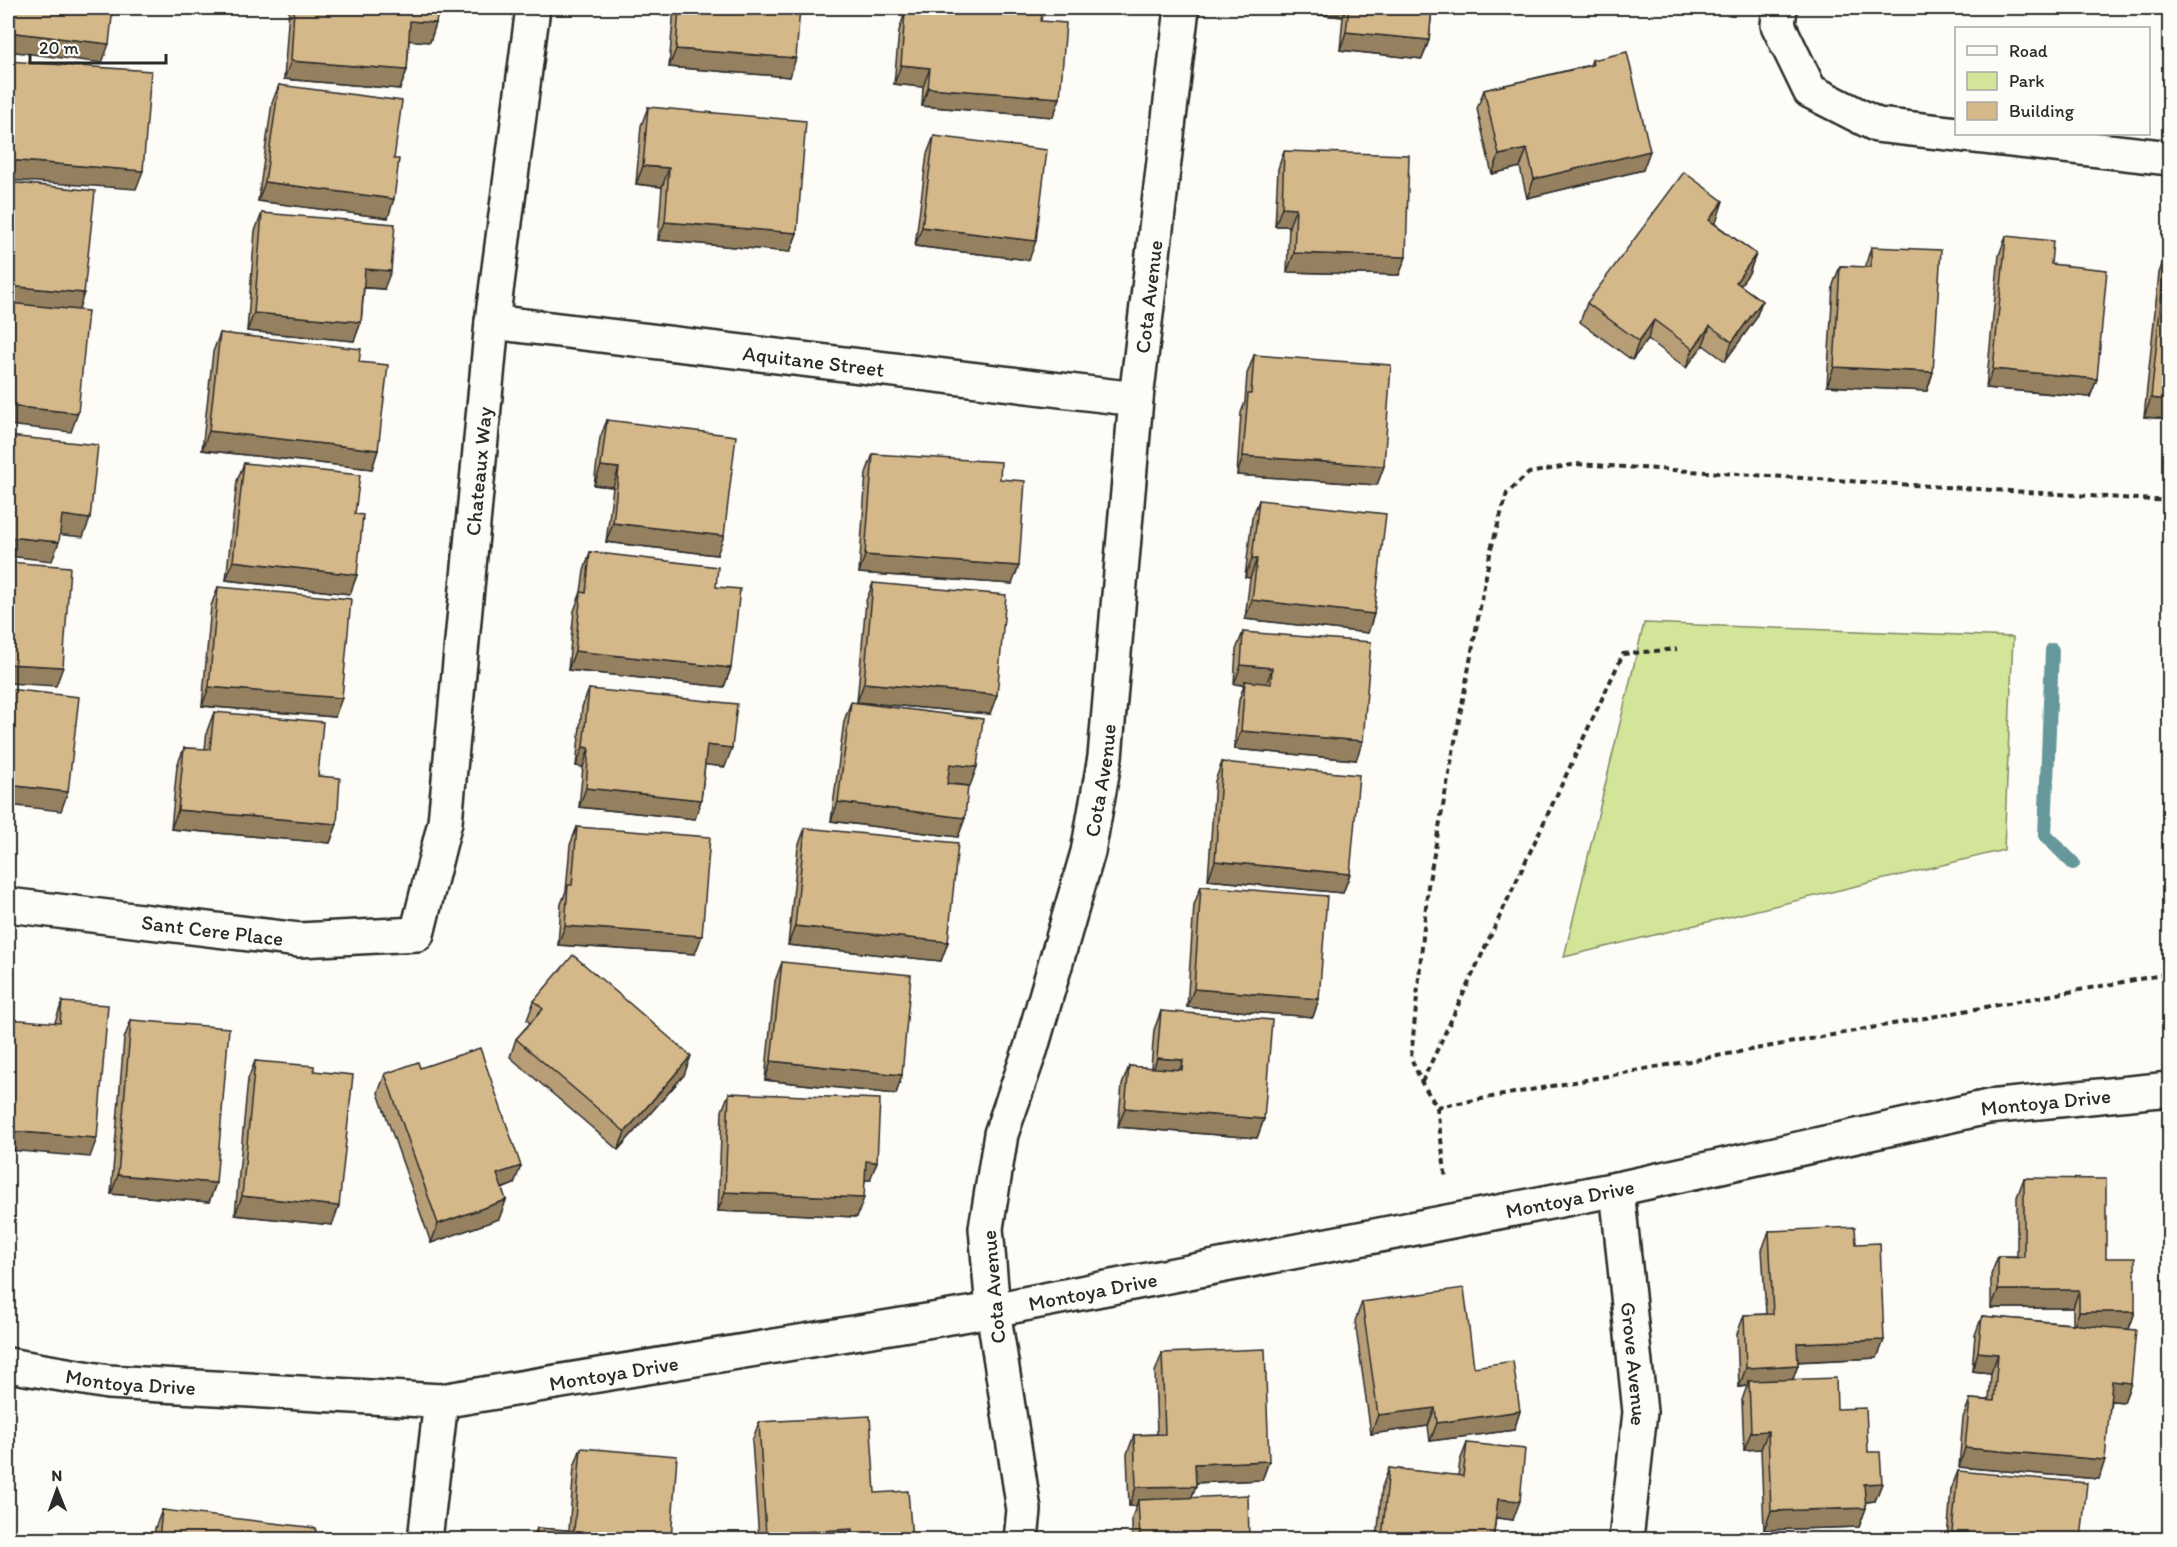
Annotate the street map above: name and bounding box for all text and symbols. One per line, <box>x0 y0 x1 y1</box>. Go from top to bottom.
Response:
scale bar <box>30 27 166 65</box>
legend <box>1955 27 2150 135</box>
text: 20 m <box>39 37 79 59</box>
text: Road <box>2009 40 2048 62</box>
text: Park <box>2009 70 2044 92</box>
text: Building <box>2009 100 2075 122</box>
street label: Cota Avenue <box>1129 239 1167 355</box>
street label: Aquitane Street <box>742 340 886 381</box>
street label: Chateaux Way <box>459 405 496 537</box>
street label: Cota Avenue <box>1078 723 1120 839</box>
street label: Sant Cere Place <box>140 909 285 951</box>
street label: Montoya Drive <box>1979 1082 2112 1120</box>
street label: Montoya Drive <box>1503 1173 1637 1223</box>
street label: Cota Avenue <box>976 1229 1010 1345</box>
street label: Montoya Drive <box>1026 1266 1159 1315</box>
street label: Grove Avenue <box>1616 1301 1653 1428</box>
street label: Montoya Drive <box>547 1350 680 1395</box>
street label: Montoya Drive <box>64 1363 196 1399</box>
north arrow <box>27 1460 87 1520</box>
text: N <box>51 1466 62 1485</box>

